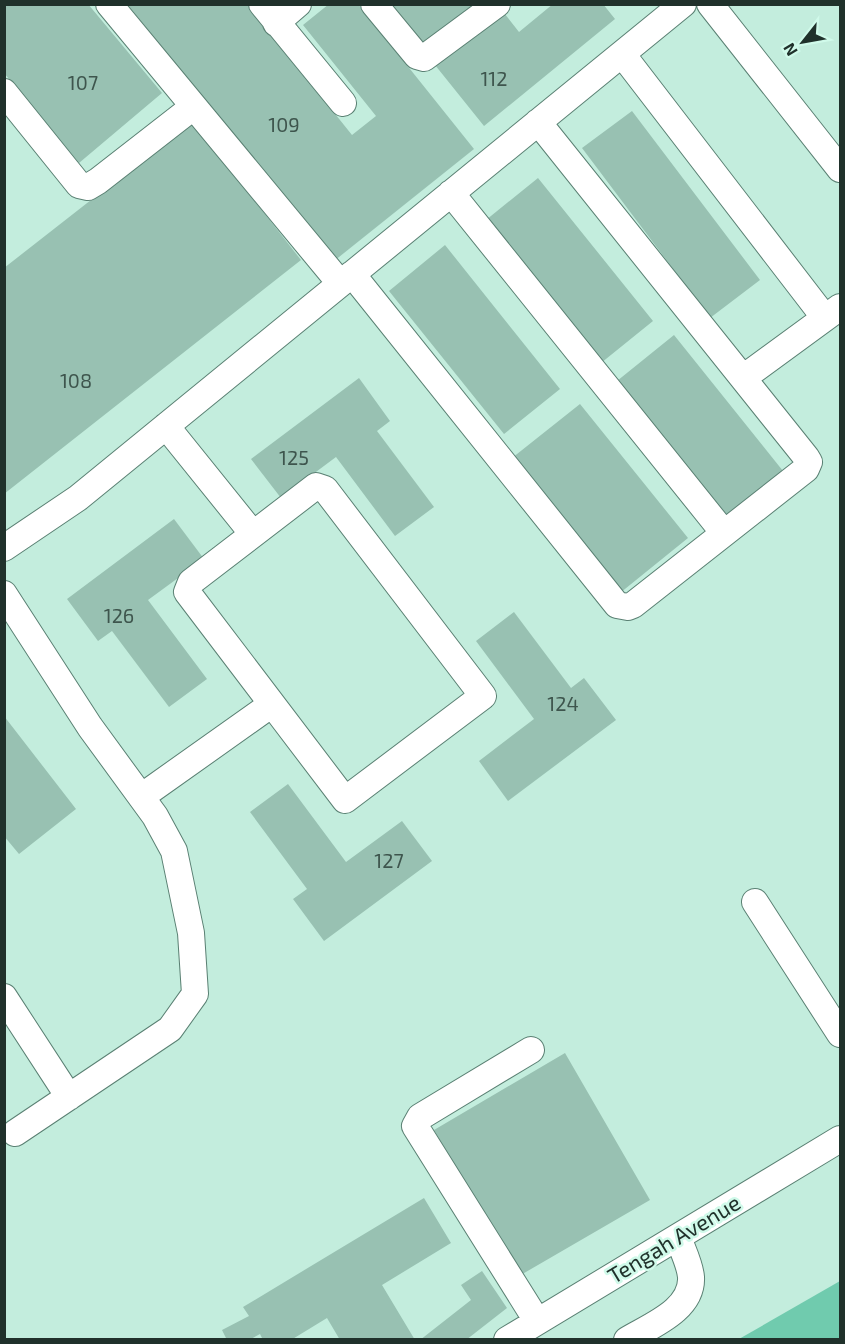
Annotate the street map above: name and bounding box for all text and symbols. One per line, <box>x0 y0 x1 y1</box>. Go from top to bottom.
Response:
north arrow <box>773 12 833 72</box>
text: N <box>779 40 801 60</box>
house number: 112 <box>480 66 508 90</box>
house number: 107 <box>68 70 98 94</box>
house number: 109 <box>268 112 300 136</box>
house number: 108 <box>60 368 92 392</box>
house number: 125 <box>279 445 309 469</box>
house number: 126 <box>104 603 134 627</box>
house number: 124 <box>547 691 579 715</box>
house number: 127 <box>374 848 404 872</box>
street label: Tengah Avenue <box>602 1188 744 1288</box>

